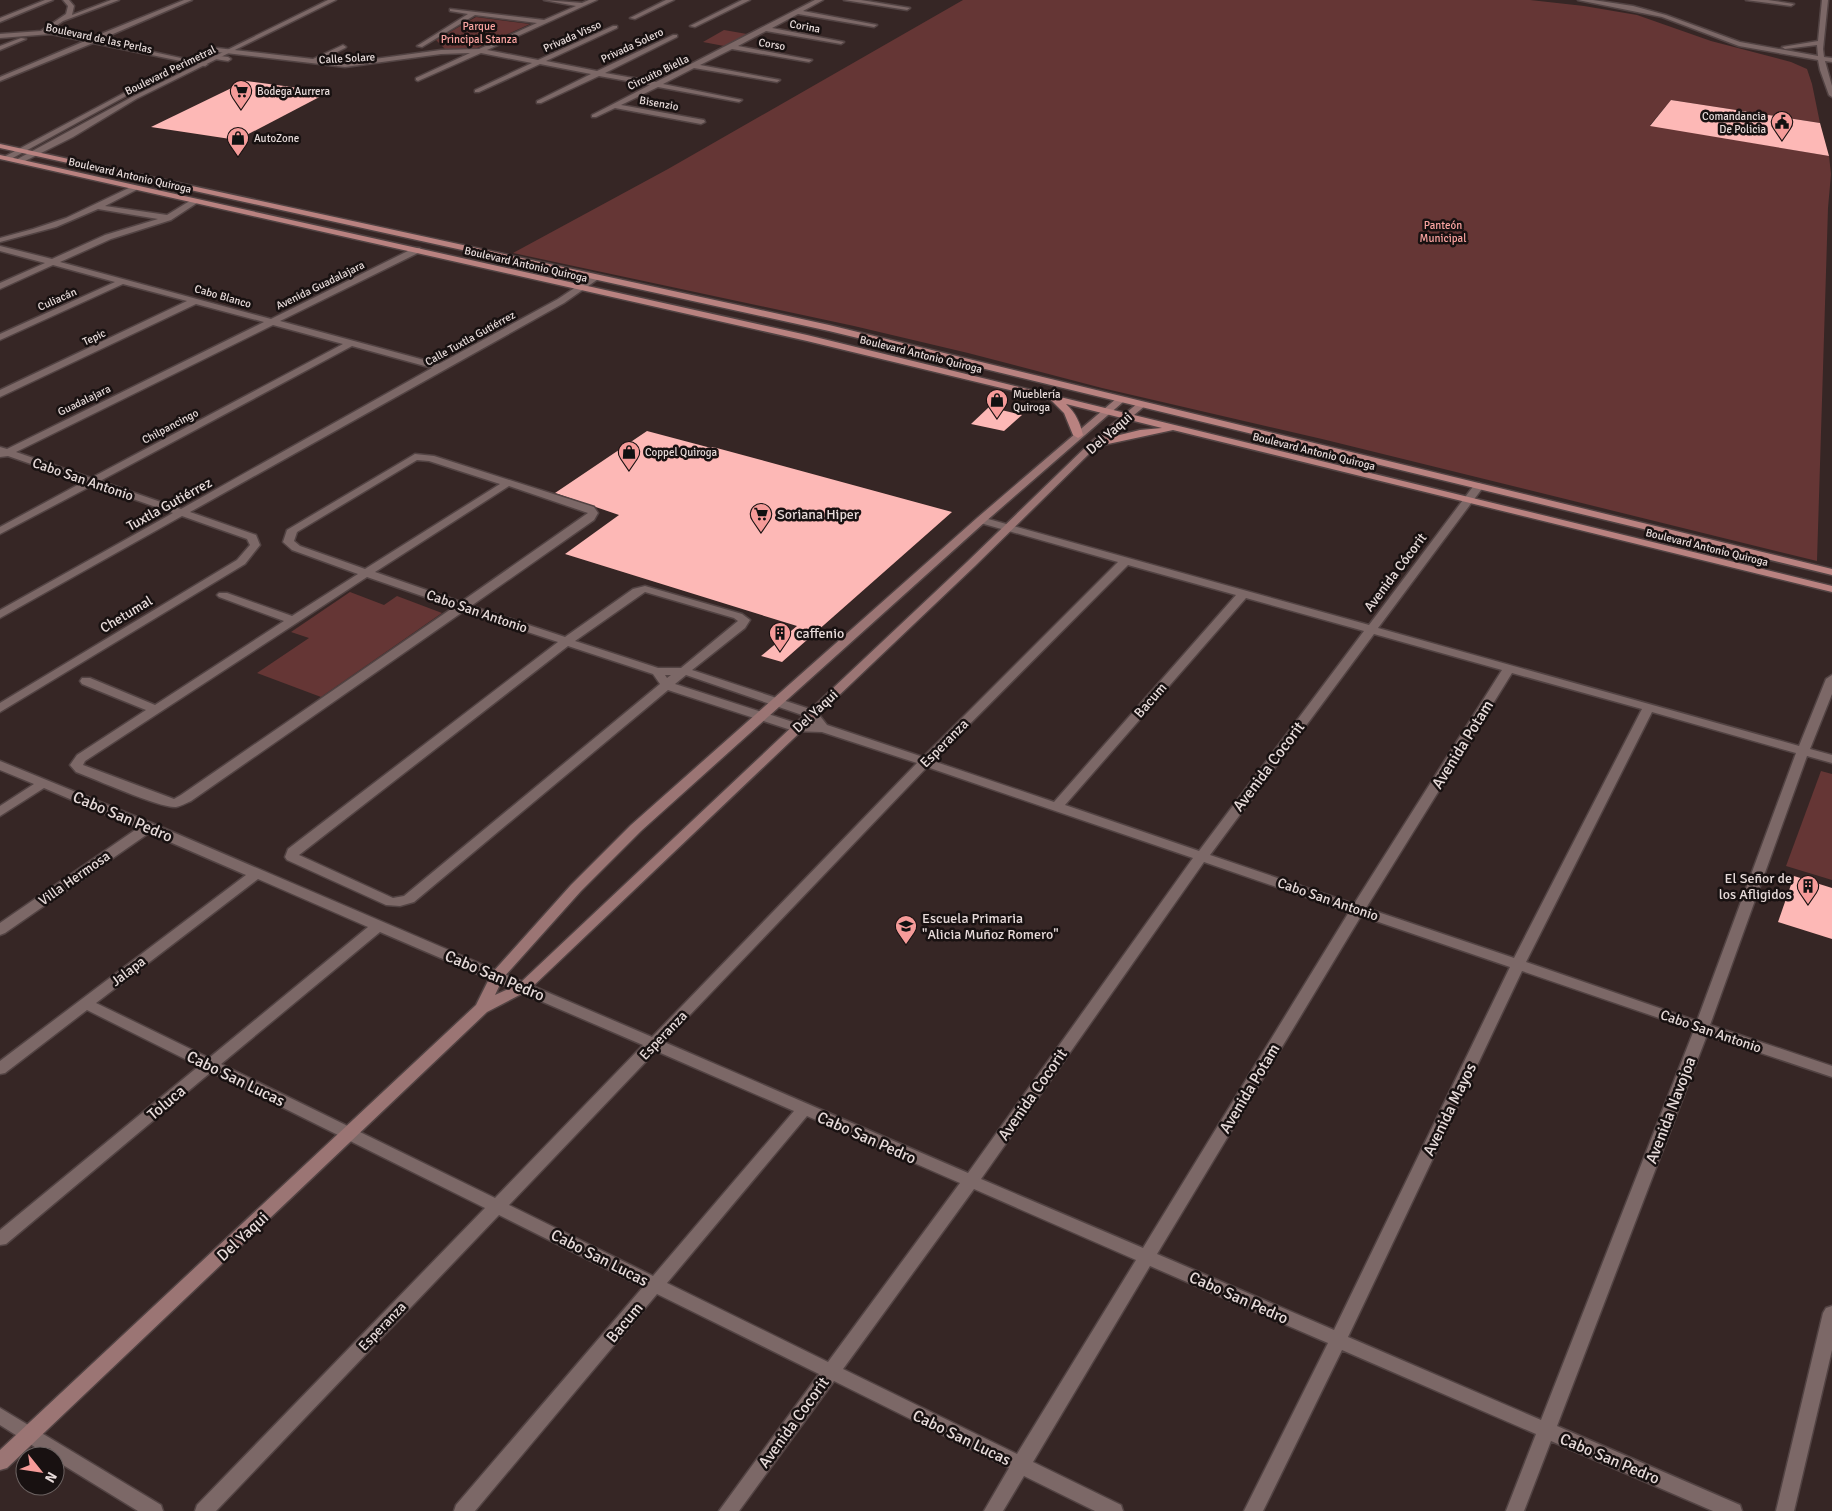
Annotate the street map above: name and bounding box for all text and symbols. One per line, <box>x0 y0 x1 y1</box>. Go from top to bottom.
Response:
street label: Corina <box>788 17 822 36</box>
street label: Privada Visso <box>541 18 603 55</box>
park label: Parque Principal Stanza <box>441 20 518 46</box>
street label: Boulevard de las Perlas <box>44 21 154 56</box>
street label: Privada Solero <box>599 25 666 66</box>
street label: Corso <box>758 36 786 53</box>
street label: Boulevard Perimetral <box>123 43 218 98</box>
street label: Calle Solare <box>319 51 375 66</box>
street label: Circuito Biella <box>625 52 691 93</box>
supermarket icon: Bodega Aurrera <box>229 79 253 110</box>
place label: Bodega Aurrera <box>257 85 331 98</box>
street label: Bisenzio <box>638 94 680 113</box>
place label: Comandancia De Policia <box>1702 110 1766 136</box>
public building icon: Comandancia De Policia <box>1770 110 1794 141</box>
shop icon: AutoZone <box>226 126 250 157</box>
place label: AutoZone <box>254 132 299 145</box>
street label: Boulevard Antonio Quiroga <box>67 155 193 196</box>
park label: Panteón Municipal <box>1420 219 1466 245</box>
street label: Boulevard Antonio Quiroga <box>463 244 589 285</box>
street label: Avenida Guadalajara <box>274 258 367 313</box>
street label: Cabo Blanco <box>193 282 253 311</box>
street label: Culiacán <box>36 285 79 314</box>
street label: Calle Tuxtla Gutiérrez <box>423 308 518 369</box>
street label: Tepic <box>81 326 108 348</box>
street label: Boulevard Antonio Quiroga <box>858 333 984 376</box>
street label: Guadalajara <box>56 382 113 419</box>
shop icon: Mueblería Quiroga <box>985 388 1009 419</box>
place label: Mueblería Quiroga <box>1013 388 1061 414</box>
street label: Chilpancingo <box>140 406 201 447</box>
street label: Del Yaqui <box>1083 409 1136 458</box>
street label: Boulevard Antonio Quiroga <box>1251 430 1377 473</box>
shop icon: Coppel Quiroga <box>617 440 641 471</box>
place label: Coppel Quiroga <box>645 446 718 459</box>
street label: Cabo San Antonio <box>30 454 136 505</box>
street label: Tuxtla Gutiérrez <box>124 474 215 535</box>
supermarket icon: Soriana Hiper <box>749 502 773 533</box>
place label: Soriana Hiper <box>777 506 860 523</box>
street label: Boulevard Antonio Quiroga <box>1644 526 1770 569</box>
street label: Avenida Cócorit <box>1360 530 1431 615</box>
street label: Cabo San Antonio <box>424 586 530 637</box>
street label: Chetumal <box>97 592 155 637</box>
building icon: caffenio <box>768 621 792 652</box>
place label: caffenio <box>796 625 844 642</box>
street label: Bacum <box>1131 679 1170 721</box>
street label: Del Yaqui <box>789 686 841 737</box>
street label: Avenida Potam <box>1428 696 1498 793</box>
street label: Esperanza <box>917 716 972 771</box>
street label: Avenida Cocorit <box>1228 717 1309 816</box>
street label: Cabo San Pedro <box>70 787 175 847</box>
street label: Villa Hermosa <box>35 848 113 909</box>
place label: El Señor de los Afligidos <box>1719 870 1792 903</box>
street label: Cabo San Antonio <box>1275 874 1381 925</box>
building icon: El Señor de los Afligidos <box>1796 874 1820 905</box>
place label: Escuela Primaria "Alicia Muñoz Romero" <box>922 910 1059 943</box>
school or university icon: Escuela Primaria "Alicia Muñoz Romero" <box>894 914 918 945</box>
street label: Cabo San Pedro <box>442 946 547 1006</box>
street label: Jalapa <box>108 953 149 990</box>
street label: Cabo San Antonio <box>1658 1006 1764 1057</box>
street label: Esperanza <box>636 1007 691 1063</box>
street label: Avenida Potam <box>1215 1040 1284 1137</box>
street label: Avenida Cocorit <box>994 1045 1072 1144</box>
street label: Cabo San Lucas <box>183 1047 288 1111</box>
street label: Avenida Navojoa <box>1641 1054 1700 1167</box>
street label: Avenida Mayos <box>1419 1060 1481 1159</box>
street label: Toluca <box>143 1081 190 1124</box>
street label: Cabo San Pedro <box>814 1107 919 1169</box>
street label: Del Yaqui <box>213 1208 273 1266</box>
street label: Cabo San Lucas <box>548 1225 652 1291</box>
street label: Cabo San Pedro <box>1186 1267 1291 1329</box>
street label: Esperanza <box>355 1298 410 1354</box>
street label: Bacum <box>602 1298 647 1347</box>
street label: Avenida Cocorit <box>754 1373 834 1472</box>
street label: Cabo San Lucas <box>909 1406 1014 1470</box>
street label: Cabo San Pedro <box>1557 1429 1662 1489</box>
north arrow <box>15 1446 65 1496</box>
text: N <box>41 1469 61 1486</box>

